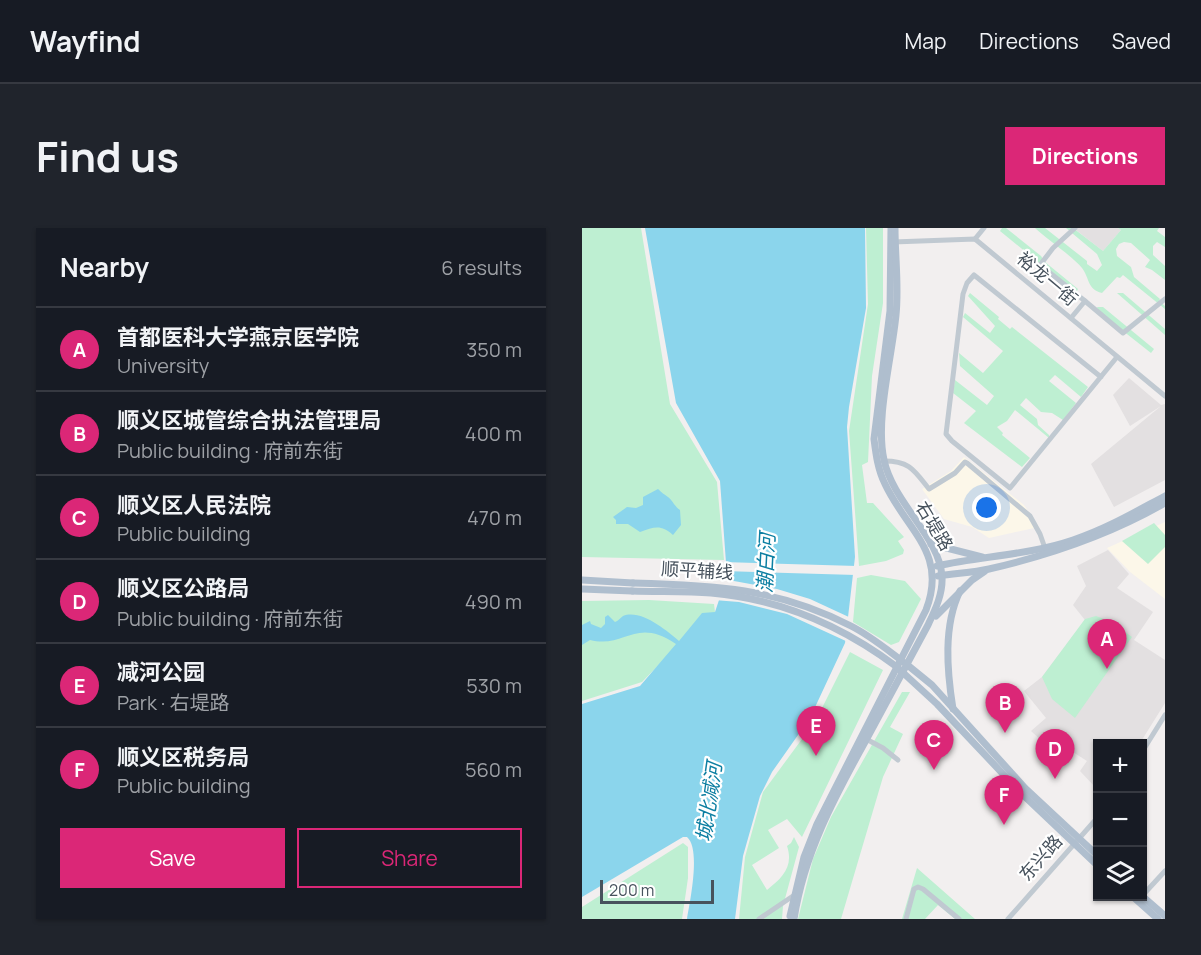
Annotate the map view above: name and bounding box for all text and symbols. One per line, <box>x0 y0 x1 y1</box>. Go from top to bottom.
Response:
text: Wayfind <box>30 22 140 60</box>
text: Map <box>905 27 946 55</box>
text: Directions <box>979 27 1079 55</box>
text: Saved <box>1112 27 1171 55</box>
text: Find us <box>36 127 179 185</box>
button: Directions <box>1005 127 1165 185</box>
street label: 裕龙一街 <box>1012 246 1083 311</box>
text: Nearby <box>60 249 149 285</box>
text: 6 results <box>441 254 522 281</box>
text: 首都医科大学燕京医学院 <box>117 322 359 352</box>
text: A <box>73 336 86 363</box>
text: 350 m <box>466 336 522 363</box>
text: University <box>117 352 209 379</box>
text: 顺义区城管综合执法管理局 <box>117 405 381 435</box>
text: B <box>73 420 86 447</box>
text: 400 m <box>465 420 522 447</box>
text: Public building · 府前东街 <box>117 437 343 464</box>
text: 顺义区人民法院 <box>117 490 271 520</box>
your location <box>972 493 1001 522</box>
street label: 右堤路 <box>911 496 959 555</box>
text: C <box>72 504 87 531</box>
text: 470 m <box>467 504 522 531</box>
text: Public building <box>117 520 251 547</box>
water label: 潮白河 <box>750 528 781 594</box>
street label: 顺平辅线 <box>660 556 734 584</box>
text: 顺义区公路局 <box>117 573 249 603</box>
text: D <box>72 588 87 615</box>
text: 490 m <box>465 588 522 615</box>
text: Public building · 府前东街 <box>117 605 343 632</box>
pin: A <box>1088 620 1126 669</box>
text: 减河公园 <box>117 657 205 687</box>
text: E <box>74 672 85 699</box>
text: 530 m <box>466 672 522 699</box>
pin: B <box>986 684 1024 733</box>
text: Park · 右堤路 <box>117 689 229 716</box>
pin: E <box>796 706 836 756</box>
pin: C <box>914 720 954 770</box>
pin: D <box>1036 730 1074 779</box>
map controls <box>1093 739 1147 901</box>
button: + <box>1093 739 1147 793</box>
text: 顺义区税务局 <box>117 742 249 772</box>
text: F <box>74 756 85 783</box>
text: 560 m <box>465 756 522 783</box>
water label: 城北减河 <box>690 756 728 843</box>
text: Public building <box>117 772 251 799</box>
pin: F <box>984 776 1024 825</box>
button: − <box>1093 793 1147 847</box>
button: Save <box>60 828 285 888</box>
button: Share <box>297 828 522 888</box>
street label: 东兴路 <box>1013 829 1067 886</box>
button: layers <box>1093 847 1147 901</box>
scale bar <box>600 877 714 904</box>
text: 200 m <box>609 879 654 901</box>

